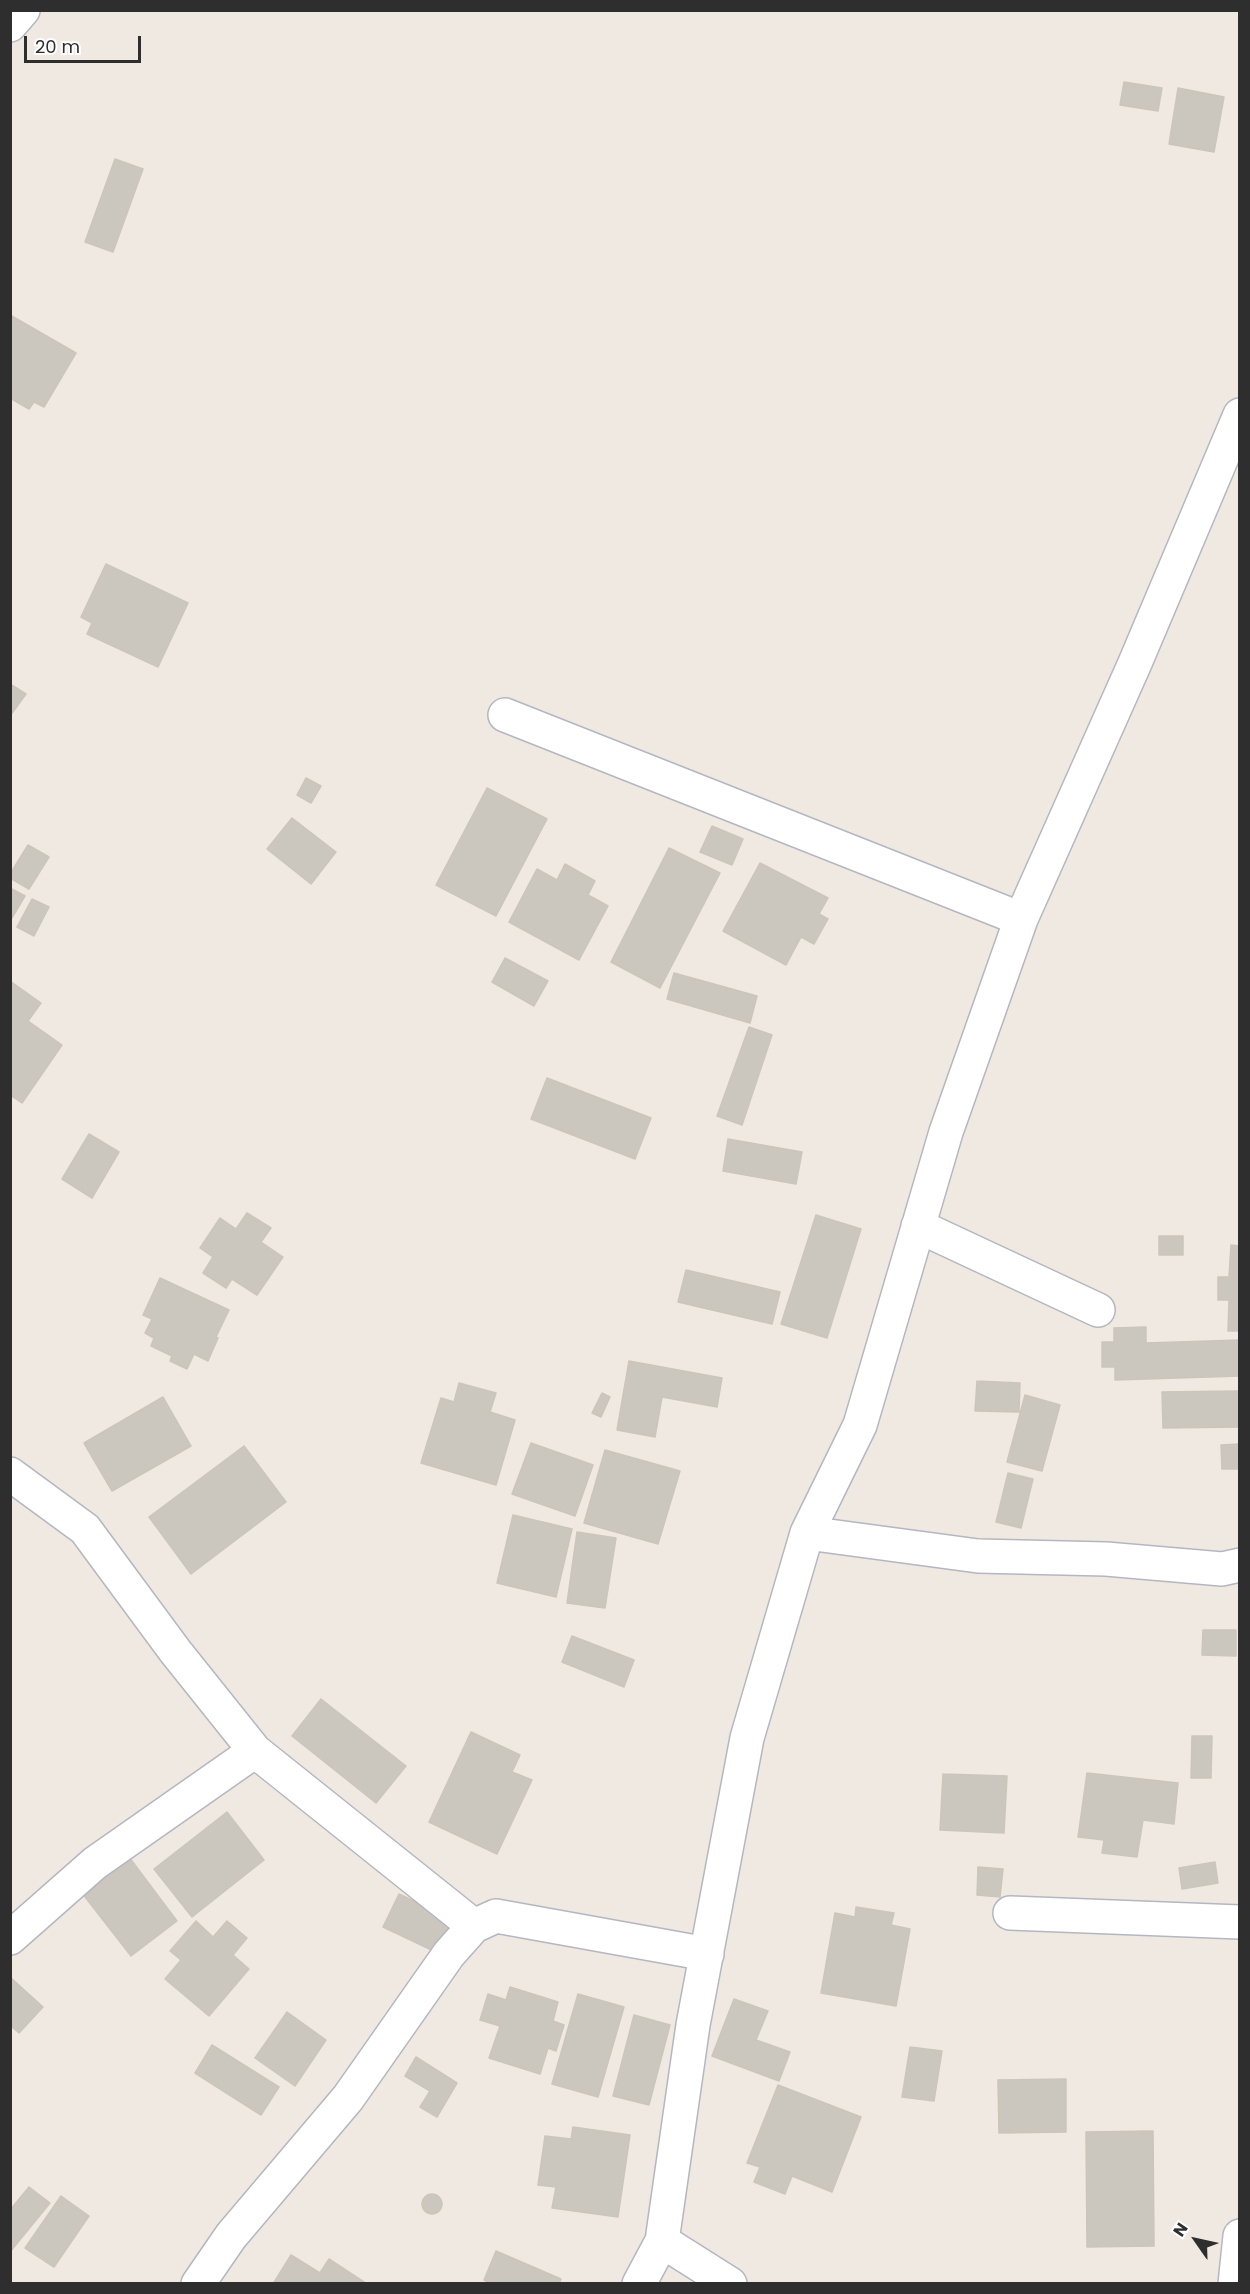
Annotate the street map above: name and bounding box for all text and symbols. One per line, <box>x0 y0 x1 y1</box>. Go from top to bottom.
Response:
scale bar <box>27 24 144 62</box>
text: 20 m <box>35 34 80 59</box>
north arrow <box>1166 2210 1226 2270</box>
text: N <box>1168 2218 1194 2241</box>

